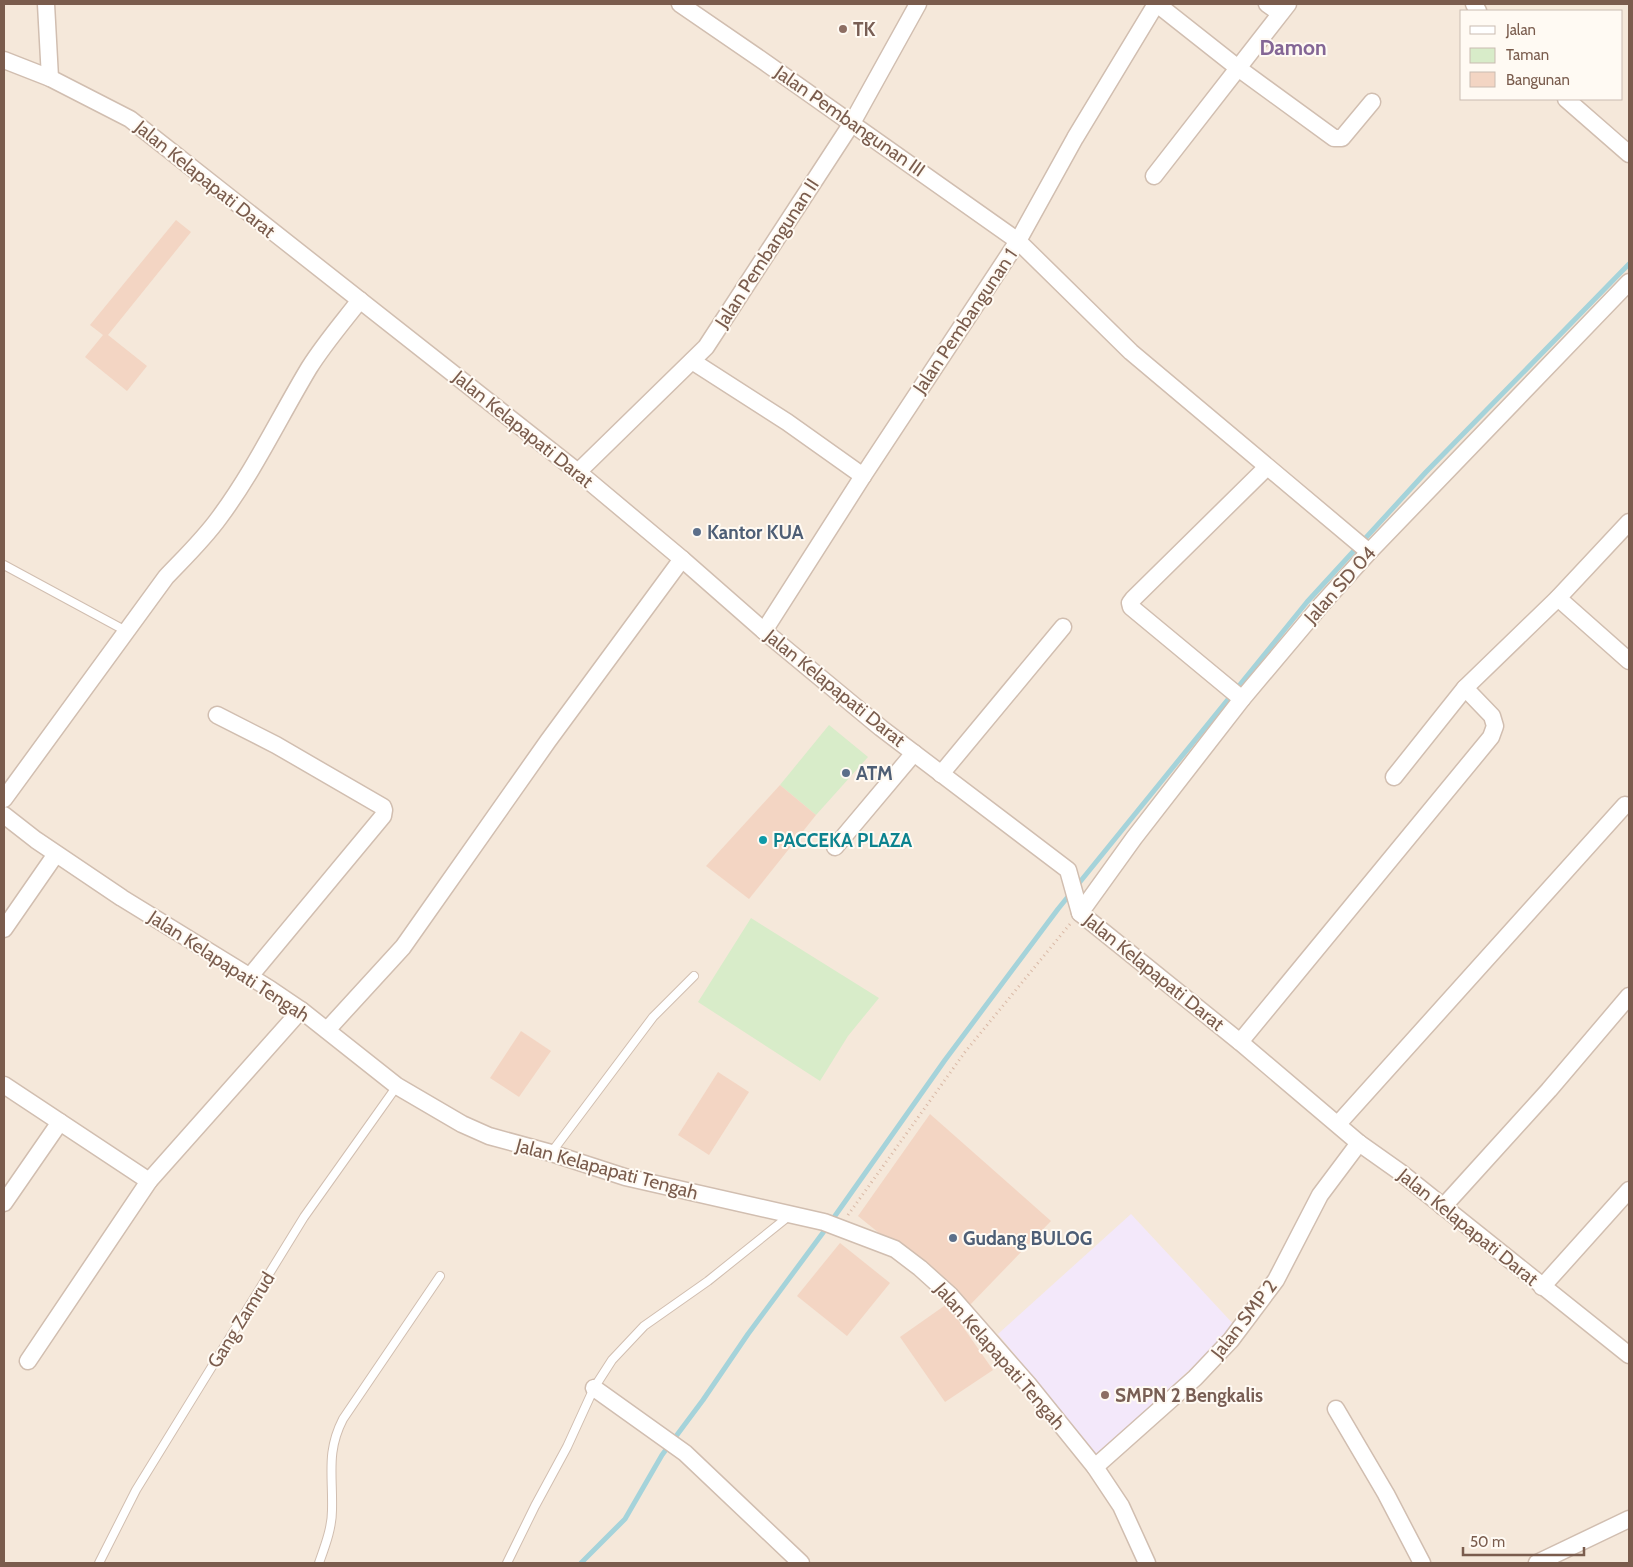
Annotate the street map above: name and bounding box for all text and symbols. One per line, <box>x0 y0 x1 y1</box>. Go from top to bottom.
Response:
legend <box>1460 10 1623 100</box>
place label: TK <box>853 18 876 41</box>
text: Jalan <box>1505 21 1536 39</box>
marker: TK <box>837 23 849 35</box>
district label: Damon <box>1259 35 1327 60</box>
text: Taman <box>1506 46 1549 64</box>
street label: Jalan Pembangunan III <box>770 60 930 182</box>
text: Bangunan <box>1506 71 1570 89</box>
street label: Jalan Kelapapati Darat <box>130 115 280 243</box>
street label: Jalan Pembangunan II <box>710 174 824 333</box>
street label: Jalan Pembangunan 1 <box>907 244 1022 399</box>
street label: Jalan Kelapapati Darat <box>448 365 598 493</box>
place label: Kantor KUA <box>707 521 804 544</box>
marker: Kantor KUA <box>691 526 703 538</box>
street label: Jalan SD 04 <box>1299 542 1381 629</box>
street label: Jalan Kelapapati Darat <box>760 624 910 752</box>
place label: ATM <box>856 762 893 785</box>
marker: ATM <box>840 767 852 779</box>
place label: PACCEKA PLAZA <box>773 829 912 852</box>
marker: PACCEKA PLAZA <box>757 834 769 846</box>
street label: Jalan Kelapapati Tengah <box>143 905 314 1027</box>
street label: Jalan Kelapapati Darat <box>1079 908 1229 1036</box>
street label: Jalan Kelapapati Tengah <box>513 1133 701 1204</box>
street label: Jalan Kelapapati Darat <box>1393 1163 1543 1291</box>
place label: Gudang BULOG <box>963 1227 1092 1250</box>
marker: Gudang BULOG <box>947 1232 959 1244</box>
street label: Gang Zamrud <box>202 1268 280 1372</box>
street label: Jalan SMP 2 <box>1205 1275 1282 1364</box>
street label: Jalan Kelapapati Tengah <box>929 1277 1070 1434</box>
place label: SMPN 2 Bengkalis <box>1115 1384 1263 1407</box>
marker: SMPN 2 Bengkalis <box>1099 1389 1111 1401</box>
scale bar <box>1463 1524 1584 1556</box>
text: 50 m <box>1470 1533 1505 1551</box>

